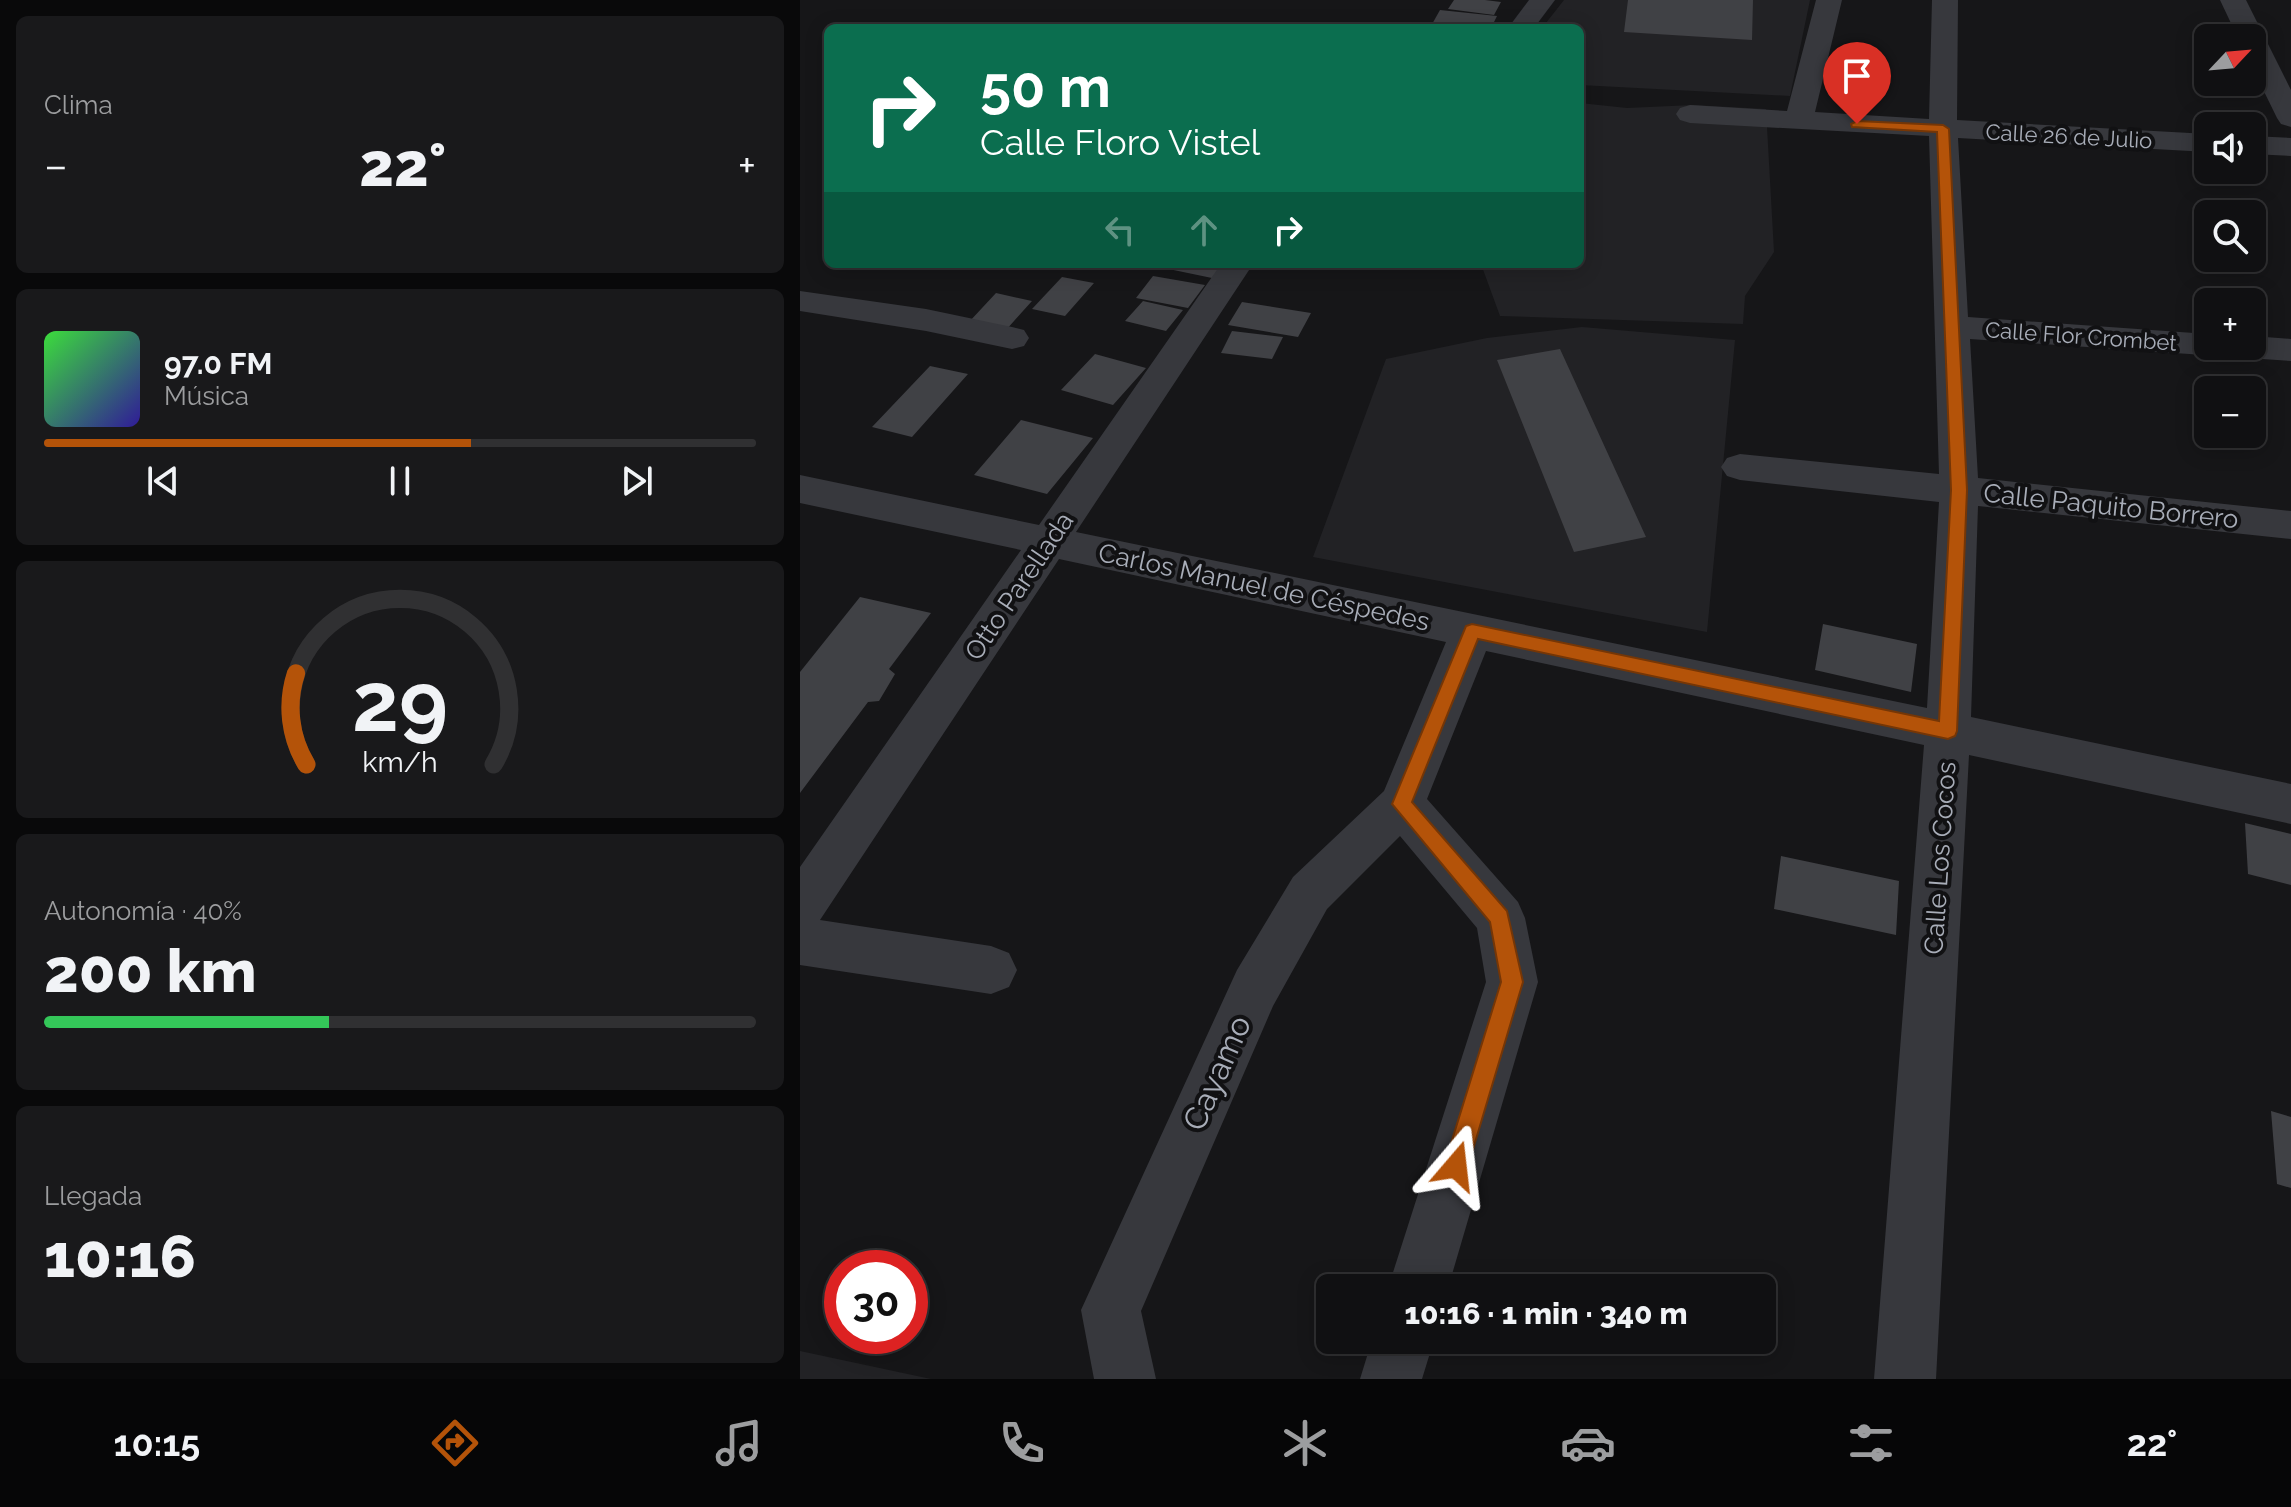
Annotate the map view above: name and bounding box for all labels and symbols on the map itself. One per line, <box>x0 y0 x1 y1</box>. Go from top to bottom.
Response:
north arrow <box>2194 24 2266 96</box>
pin <box>1823 42 1891 124</box>
street label: Calle 26 de Julio <box>1985 119 2153 153</box>
street label: Calle Flor Crombet <box>1984 316 2178 356</box>
street label: Calle Paquito Borrero <box>1982 478 2240 534</box>
street label: Otto Parellada <box>959 506 1079 666</box>
street label: Carlos Manuel de Céspedes <box>1096 537 1432 637</box>
street label: Calle Los Cocos <box>1918 761 1962 955</box>
street label: Cayamo <box>1175 1010 1258 1136</box>
position arrow <box>1414 1124 1498 1208</box>
speed limit sign: 30 <box>824 1250 928 1354</box>

